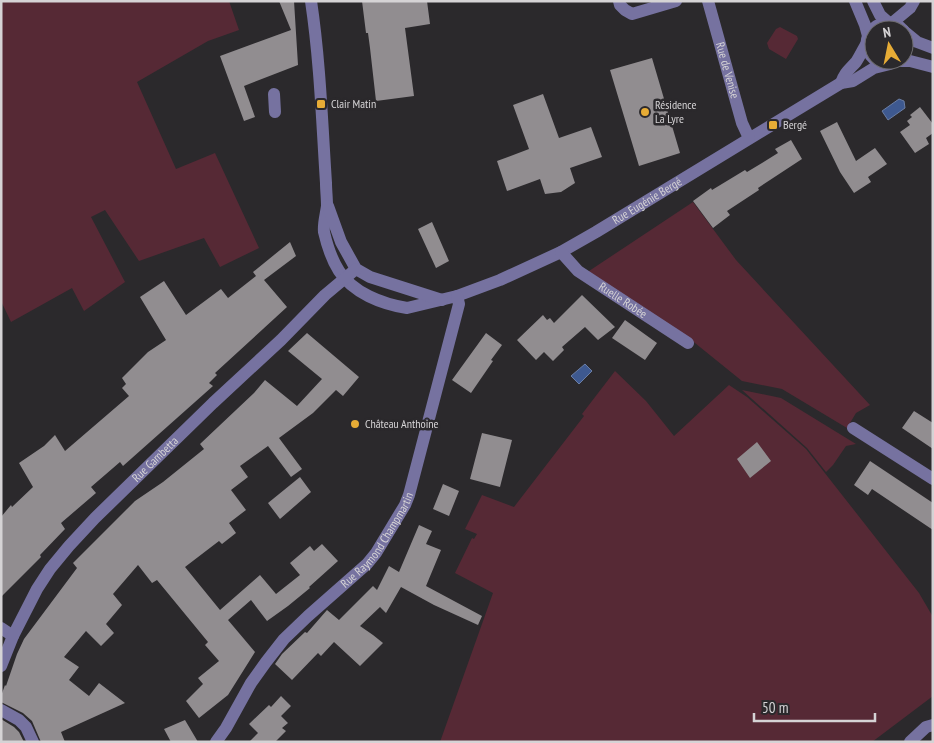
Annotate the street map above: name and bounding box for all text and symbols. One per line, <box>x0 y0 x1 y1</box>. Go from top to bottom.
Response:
north arrow <box>864 20 914 70</box>
text: N <box>881 23 892 42</box>
street label: Rue de Venise <box>713 40 743 100</box>
place label: Clair Matin <box>331 96 376 111</box>
place label: Résidence La Lyre <box>655 97 696 126</box>
marker: Clair Matin <box>315 98 327 110</box>
marker: Résidence La Lyre <box>639 106 651 118</box>
place label: Bergé <box>783 117 807 132</box>
marker: Bergé <box>767 119 779 131</box>
street label: Rue Eugénie Bergé <box>609 174 684 227</box>
street label: Ruelle Robée <box>596 279 650 321</box>
place label: Château Anthoine <box>365 416 439 431</box>
marker: Château Anthoine <box>349 418 361 430</box>
street label: Rue Gambetta <box>129 433 181 485</box>
street label: Rue Raymond Champmartin <box>337 490 416 591</box>
scale bar <box>754 690 875 722</box>
text: 50 m <box>762 698 788 717</box>

